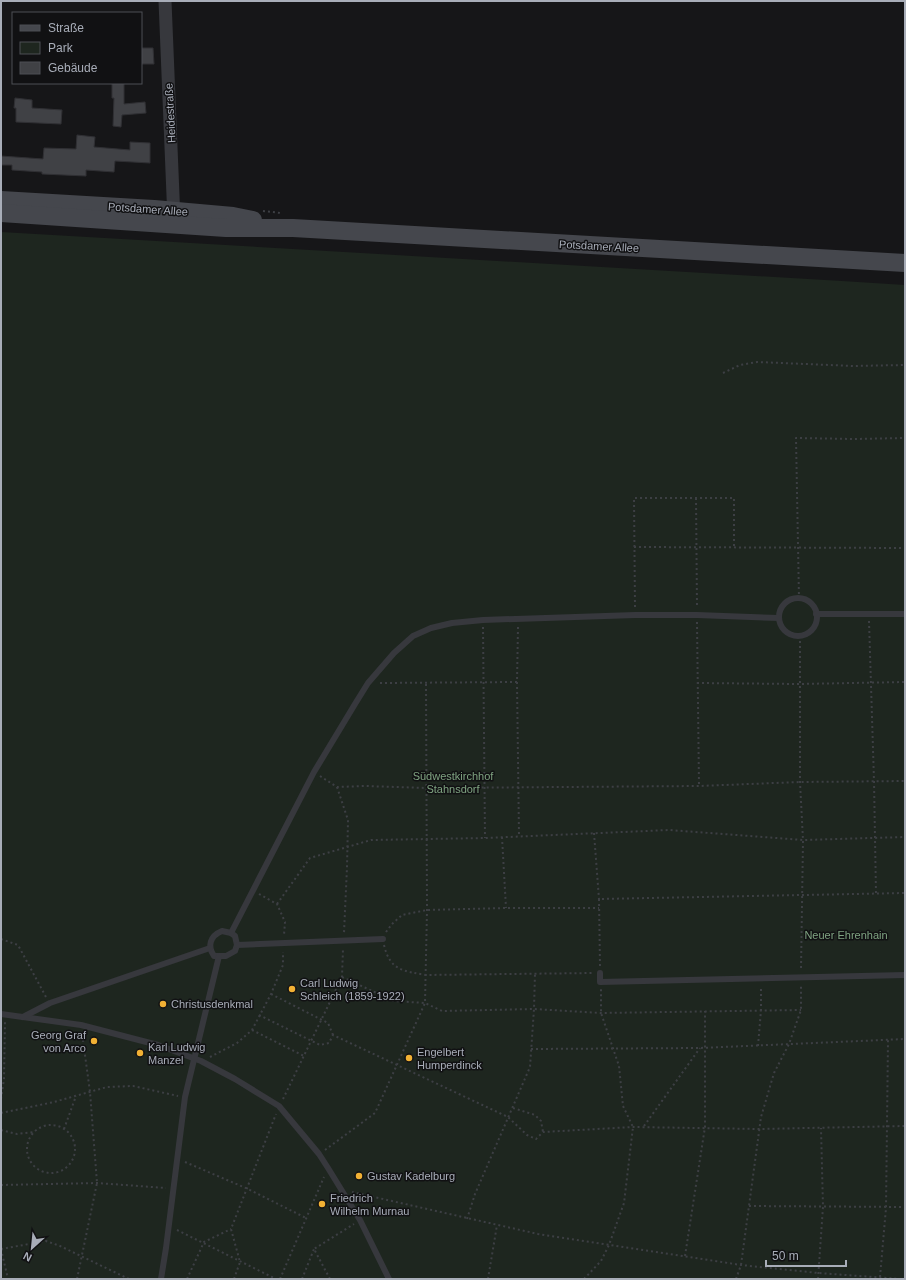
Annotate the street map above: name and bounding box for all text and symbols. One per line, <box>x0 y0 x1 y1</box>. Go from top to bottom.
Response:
legend <box>12 12 142 84</box>
text: Straße <box>48 21 84 35</box>
text: Park <box>48 41 74 55</box>
text: Gebäude <box>48 61 98 75</box>
street label: Heidestraße <box>162 83 178 143</box>
street label: Potsdamer Allee <box>108 200 188 218</box>
street label: Potsdamer Allee <box>559 238 639 254</box>
park label: Südwestkirchhof Stahnsdorf <box>413 770 494 795</box>
park label: Neuer Ehrenhain <box>804 929 888 941</box>
place label: Carl Ludwig Schleich (1859-1922) <box>300 977 405 1002</box>
marker: Carl Ludwig Schleich (1859-1922) <box>287 984 297 994</box>
place label: Christusdenkmal <box>171 998 253 1010</box>
marker: Christusdenkmal <box>158 999 168 1009</box>
place label: Georg Graf von Arco <box>31 1029 87 1054</box>
marker: Georg Graf von Arco <box>89 1036 99 1046</box>
place label: Karl Ludwig Manzel <box>148 1041 205 1066</box>
place label: Engelbert Humperdinck <box>417 1046 482 1071</box>
marker: Karl Ludwig Manzel <box>135 1048 145 1058</box>
marker: Engelbert Humperdinck <box>404 1053 414 1063</box>
place label: Gustav Kadelburg <box>367 1170 455 1182</box>
marker: Gustav Kadelburg <box>354 1171 364 1181</box>
place label: Friedrich Wilhelm Murnau <box>330 1192 409 1217</box>
marker: Friedrich Wilhelm Murnau <box>317 1199 327 1209</box>
north arrow <box>12 1228 52 1268</box>
scale bar <box>766 1242 846 1268</box>
text: 50 m <box>772 1249 799 1263</box>
text: N <box>21 1250 34 1264</box>

